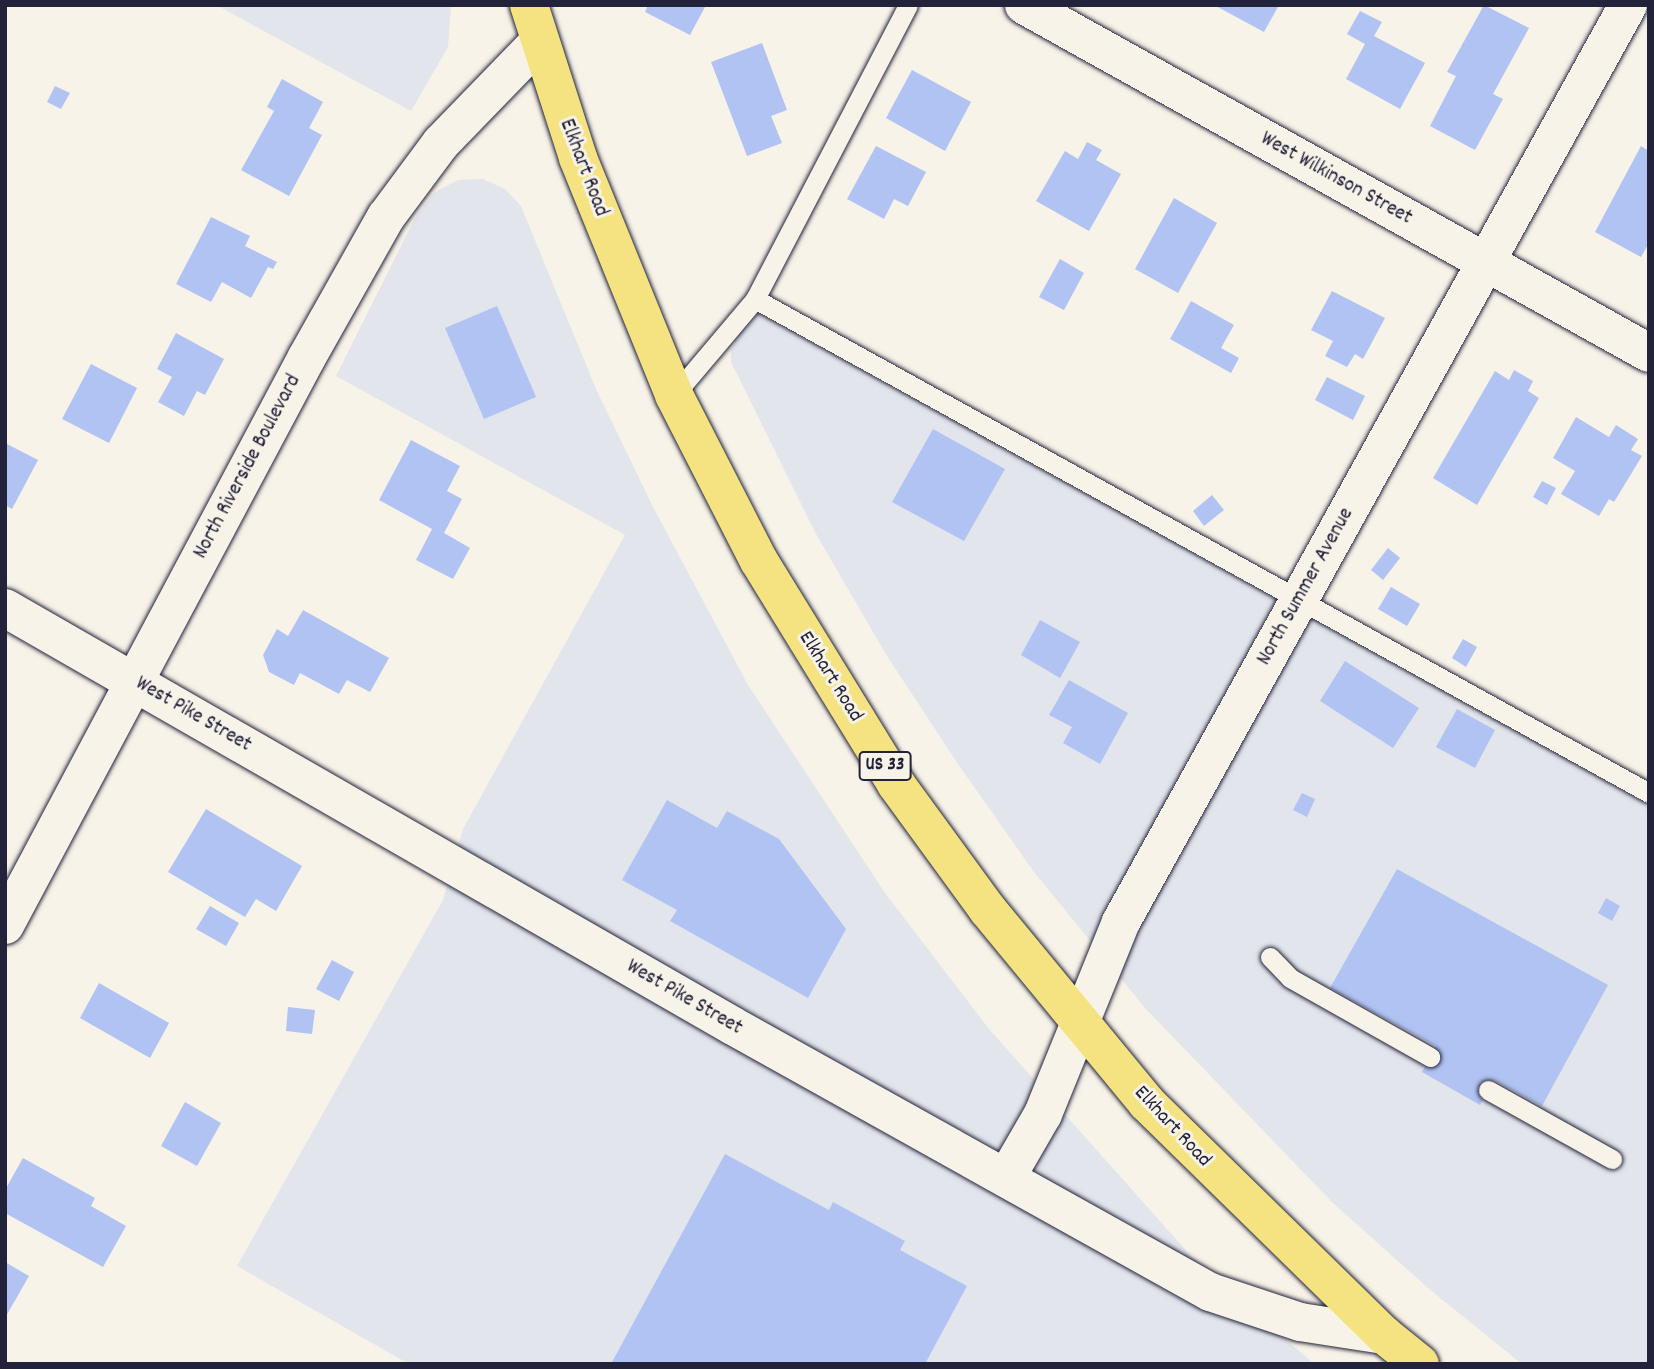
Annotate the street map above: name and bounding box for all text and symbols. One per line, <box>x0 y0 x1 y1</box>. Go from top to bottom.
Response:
street label: Elkhart Road <box>553 116 613 220</box>
street label: West Wilkinson Street <box>1256 127 1416 231</box>
street label: North Riverside Boulevard <box>189 371 307 563</box>
street label: North Summer Avenue <box>1252 504 1360 670</box>
street label: Elkhart Road <box>792 627 868 727</box>
street label: West Pike Street <box>131 672 255 758</box>
road number: US 33 <box>857 750 913 782</box>
street label: West Pike Street <box>622 955 746 1041</box>
street label: Elkhart Road <box>1128 1081 1216 1173</box>

